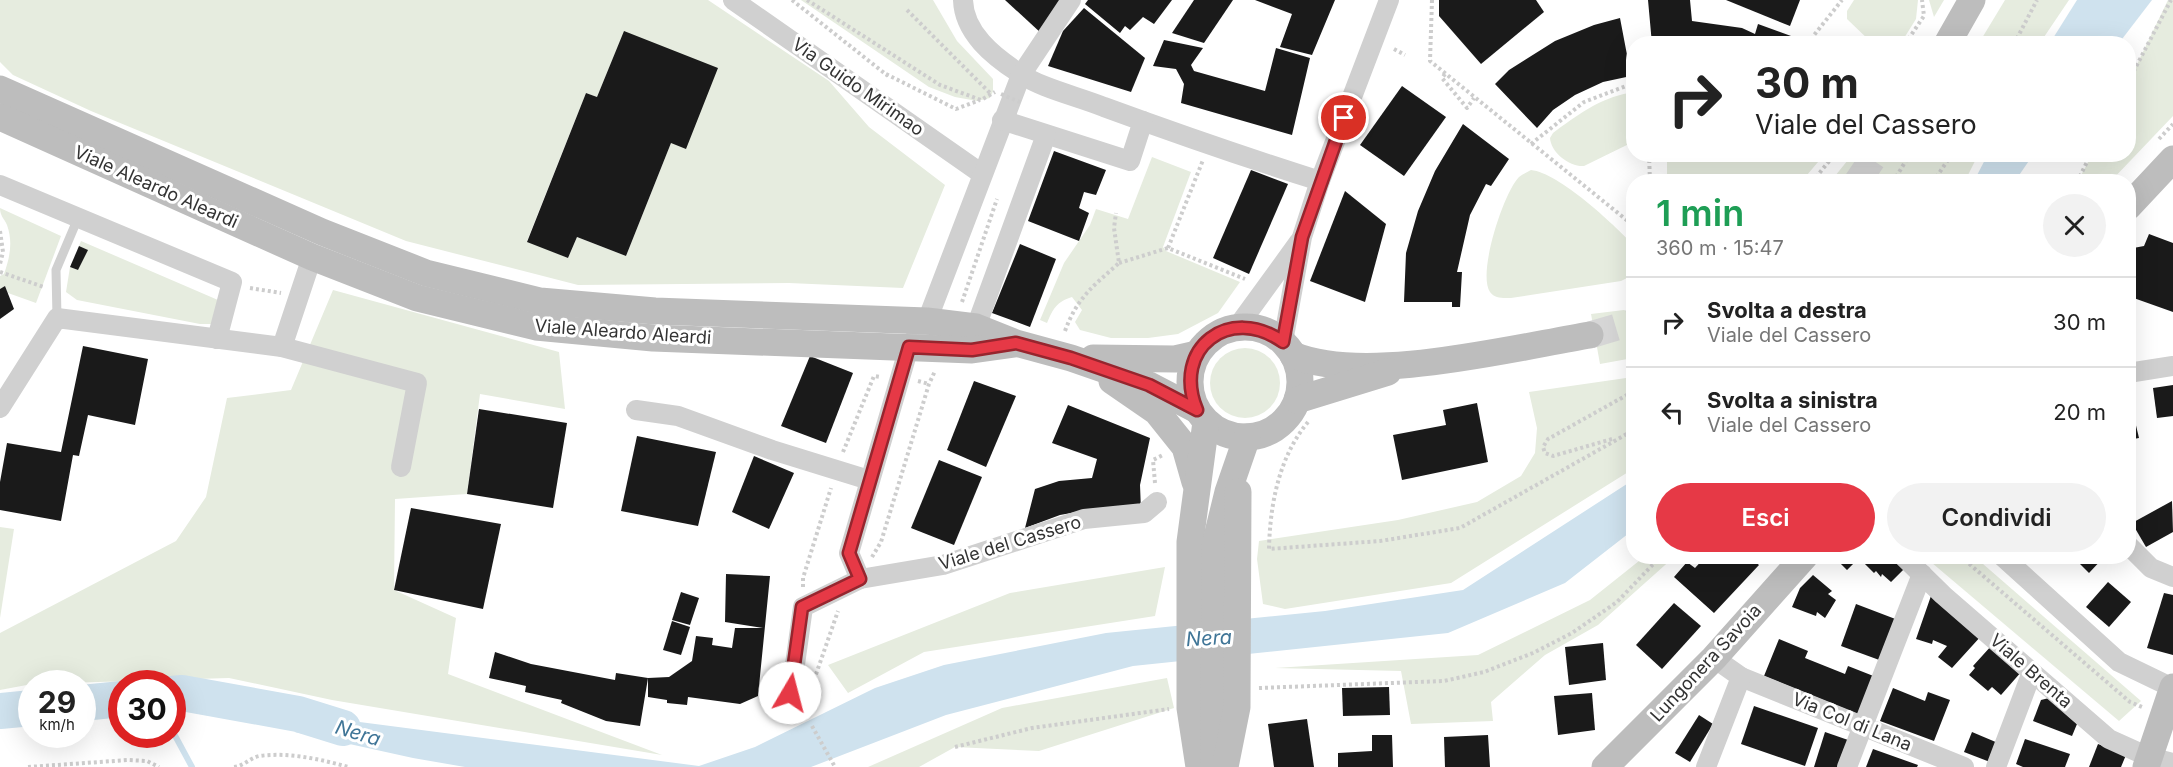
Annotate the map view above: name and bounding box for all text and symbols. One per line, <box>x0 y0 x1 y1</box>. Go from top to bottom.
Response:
street label: Via Guido Mirimao <box>788 33 928 140</box>
text: 30 m <box>1755 57 1859 108</box>
icon: right <box>1656 60 1734 138</box>
pin <box>1318 92 1369 143</box>
icon: arrive <box>1327 101 1360 134</box>
text: Viale del Cassero <box>1755 108 1977 141</box>
street label: Viale Aleardo Aleardi <box>71 141 241 232</box>
text: 1 min <box>1656 191 1744 235</box>
button: close <box>2043 194 2106 257</box>
text: 360 m · 15:47 <box>1656 236 1784 260</box>
text: Svolta a destra <box>1707 297 1867 323</box>
icon: right <box>1656 306 1689 339</box>
text: 30 m <box>2053 309 2106 335</box>
street label: Viale Aleardo Aleardi <box>534 315 712 348</box>
text: Viale del Cassero <box>1707 323 1871 347</box>
text: Svolta a sinistra <box>1707 387 1878 413</box>
icon: left <box>1656 396 1689 429</box>
text: 20 m <box>2053 399 2106 425</box>
text: Viale del Cassero <box>1707 413 1871 437</box>
button: Esci <box>1656 483 1875 552</box>
button: Condividi <box>1887 483 2106 552</box>
street label: Viale del Cassero <box>936 511 1084 574</box>
street label: Lungonera Savoia <box>1646 600 1765 726</box>
water label: Nera <box>1185 625 1233 651</box>
street label: Viale Brenta <box>1986 629 2077 712</box>
position arrow <box>758 661 822 725</box>
speed limit sign: 30 <box>108 670 186 748</box>
text: 29 <box>38 684 76 720</box>
street label: Via Col di Lana <box>1789 688 1915 755</box>
text: km/h <box>39 715 75 734</box>
water label: Nera <box>332 715 384 751</box>

